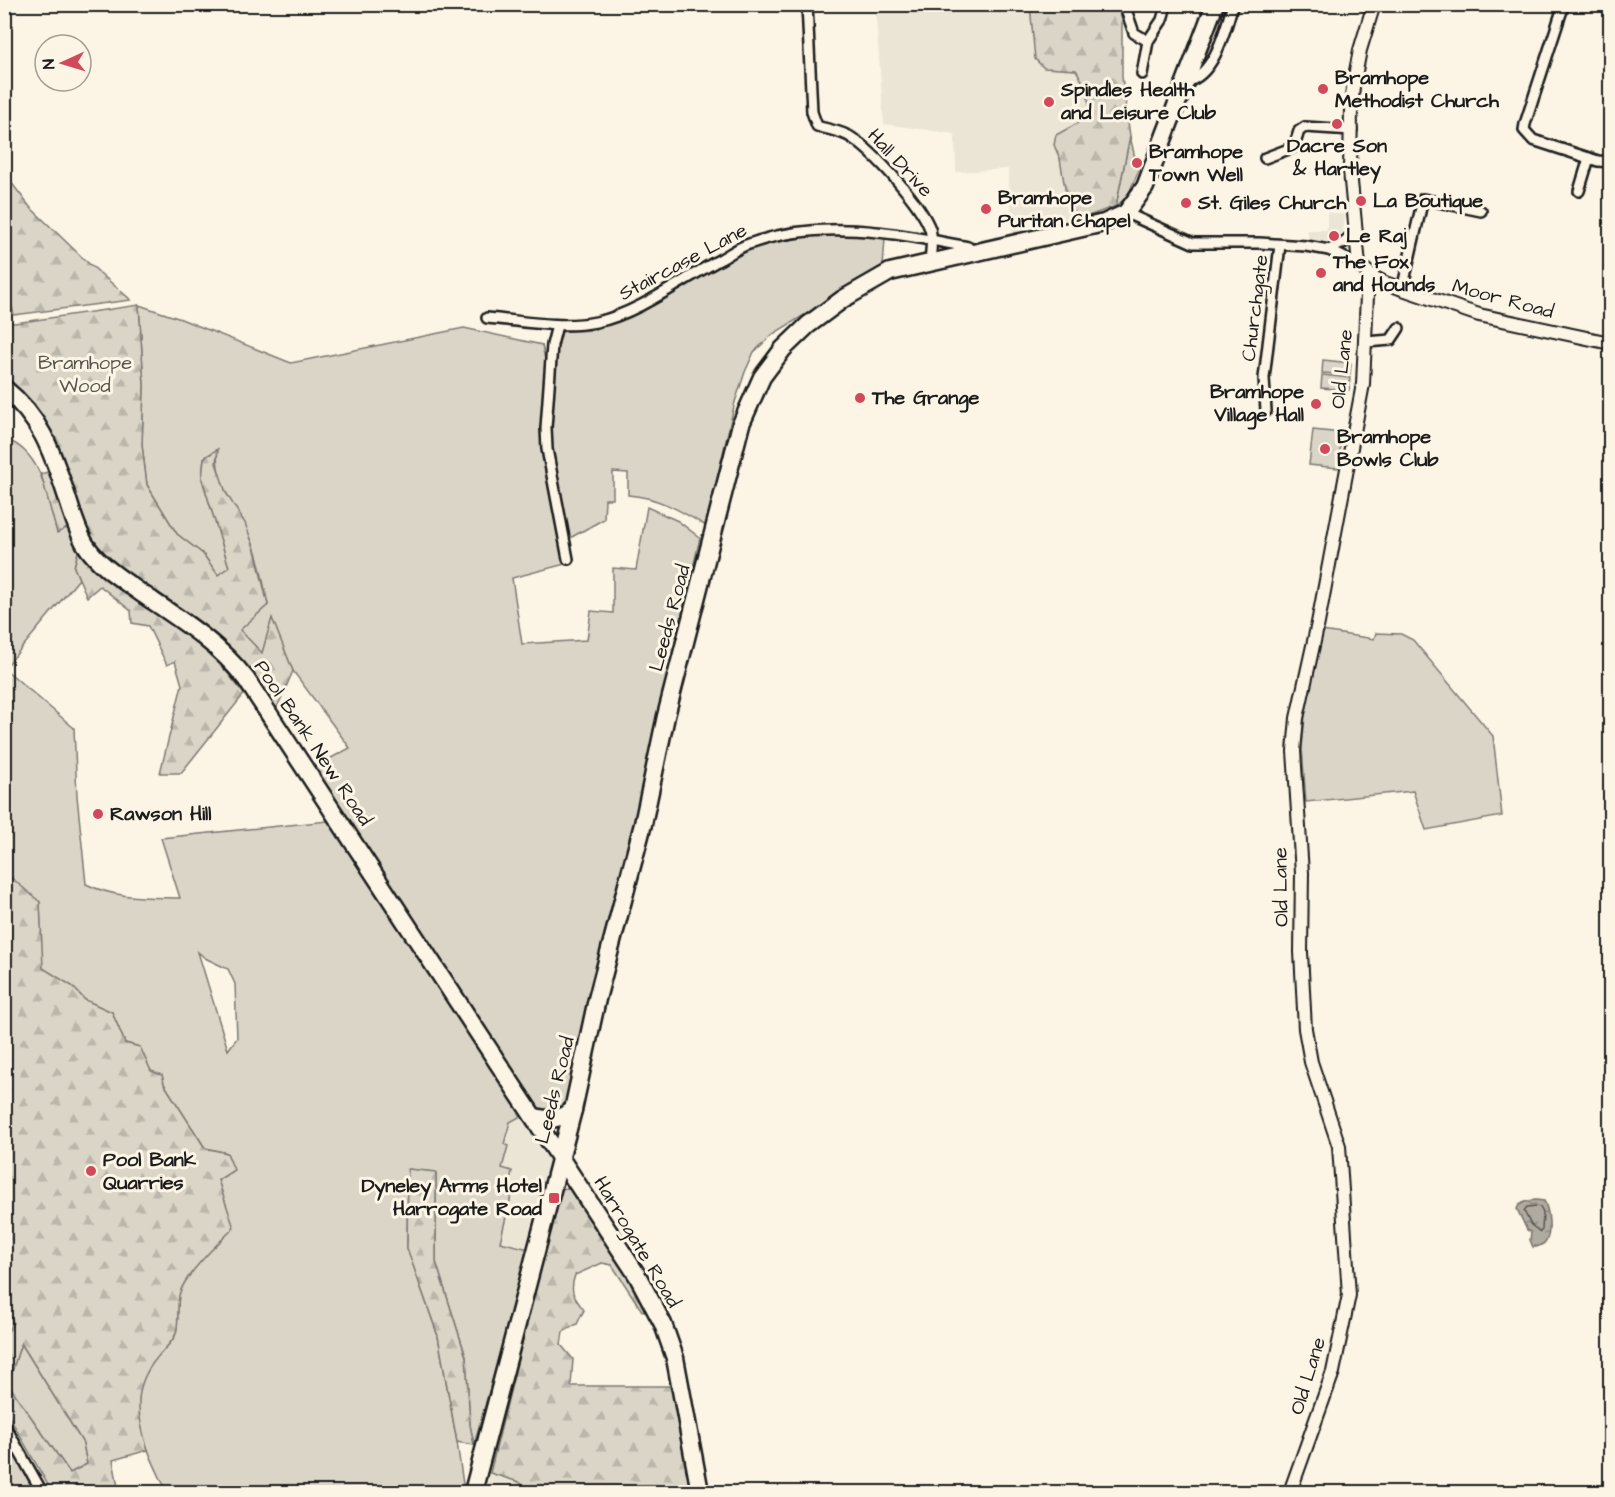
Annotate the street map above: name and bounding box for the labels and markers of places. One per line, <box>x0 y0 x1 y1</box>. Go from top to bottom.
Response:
place label: Bramhope Methodist Church <box>1335 64 1500 115</box>
place label: Spindles Health and Leisure Club <box>1060 76 1217 127</box>
marker: Bramhope Methodist Church <box>1316 82 1330 96</box>
marker: Spindles Health and Leisure Club <box>1042 95 1056 109</box>
marker: Dacre Son & Hartley <box>1330 117 1344 131</box>
place label: Dacre Son & Hartley <box>1287 132 1387 184</box>
place label: Bramhope Town Well <box>1148 138 1243 189</box>
marker: Bramhope Town Well <box>1130 156 1144 170</box>
place label: Bramhope Puritan Chapel <box>998 184 1131 235</box>
place label: La Boutique <box>1373 187 1483 215</box>
place label: St. Giles Church <box>1197 189 1348 217</box>
marker: La Boutique <box>1354 194 1368 208</box>
marker: St. Giles Church <box>1179 196 1193 210</box>
marker: Bramhope Puritan Chapel <box>979 202 993 216</box>
place label: Le Raj <box>1346 222 1407 250</box>
marker: Le Raj <box>1327 229 1341 243</box>
place label: The Fox and Hounds <box>1332 248 1435 299</box>
marker: The Fox and Hounds <box>1314 266 1328 280</box>
place label: Bramhope Village Hall <box>1210 378 1304 430</box>
place label: The Grange <box>871 384 980 413</box>
marker: The Grange <box>853 391 867 405</box>
marker: Bramhope Village Hall <box>1309 397 1323 411</box>
place label: Bramhope Bowls Club <box>1337 423 1439 474</box>
marker: Bramhope Bowls Club <box>1318 442 1332 456</box>
place label: Rawson Hill <box>110 800 211 828</box>
marker: Rawson Hill <box>91 807 105 821</box>
place label: Pool Bank Quarries <box>103 1146 197 1197</box>
marker: Pool Bank Quarries <box>84 1164 98 1178</box>
place label: Dyneley Arms Hotel Harrogate Road <box>361 1172 543 1224</box>
marker: Dyneley Arms Hotel Harrogate Road <box>547 1191 561 1205</box>

